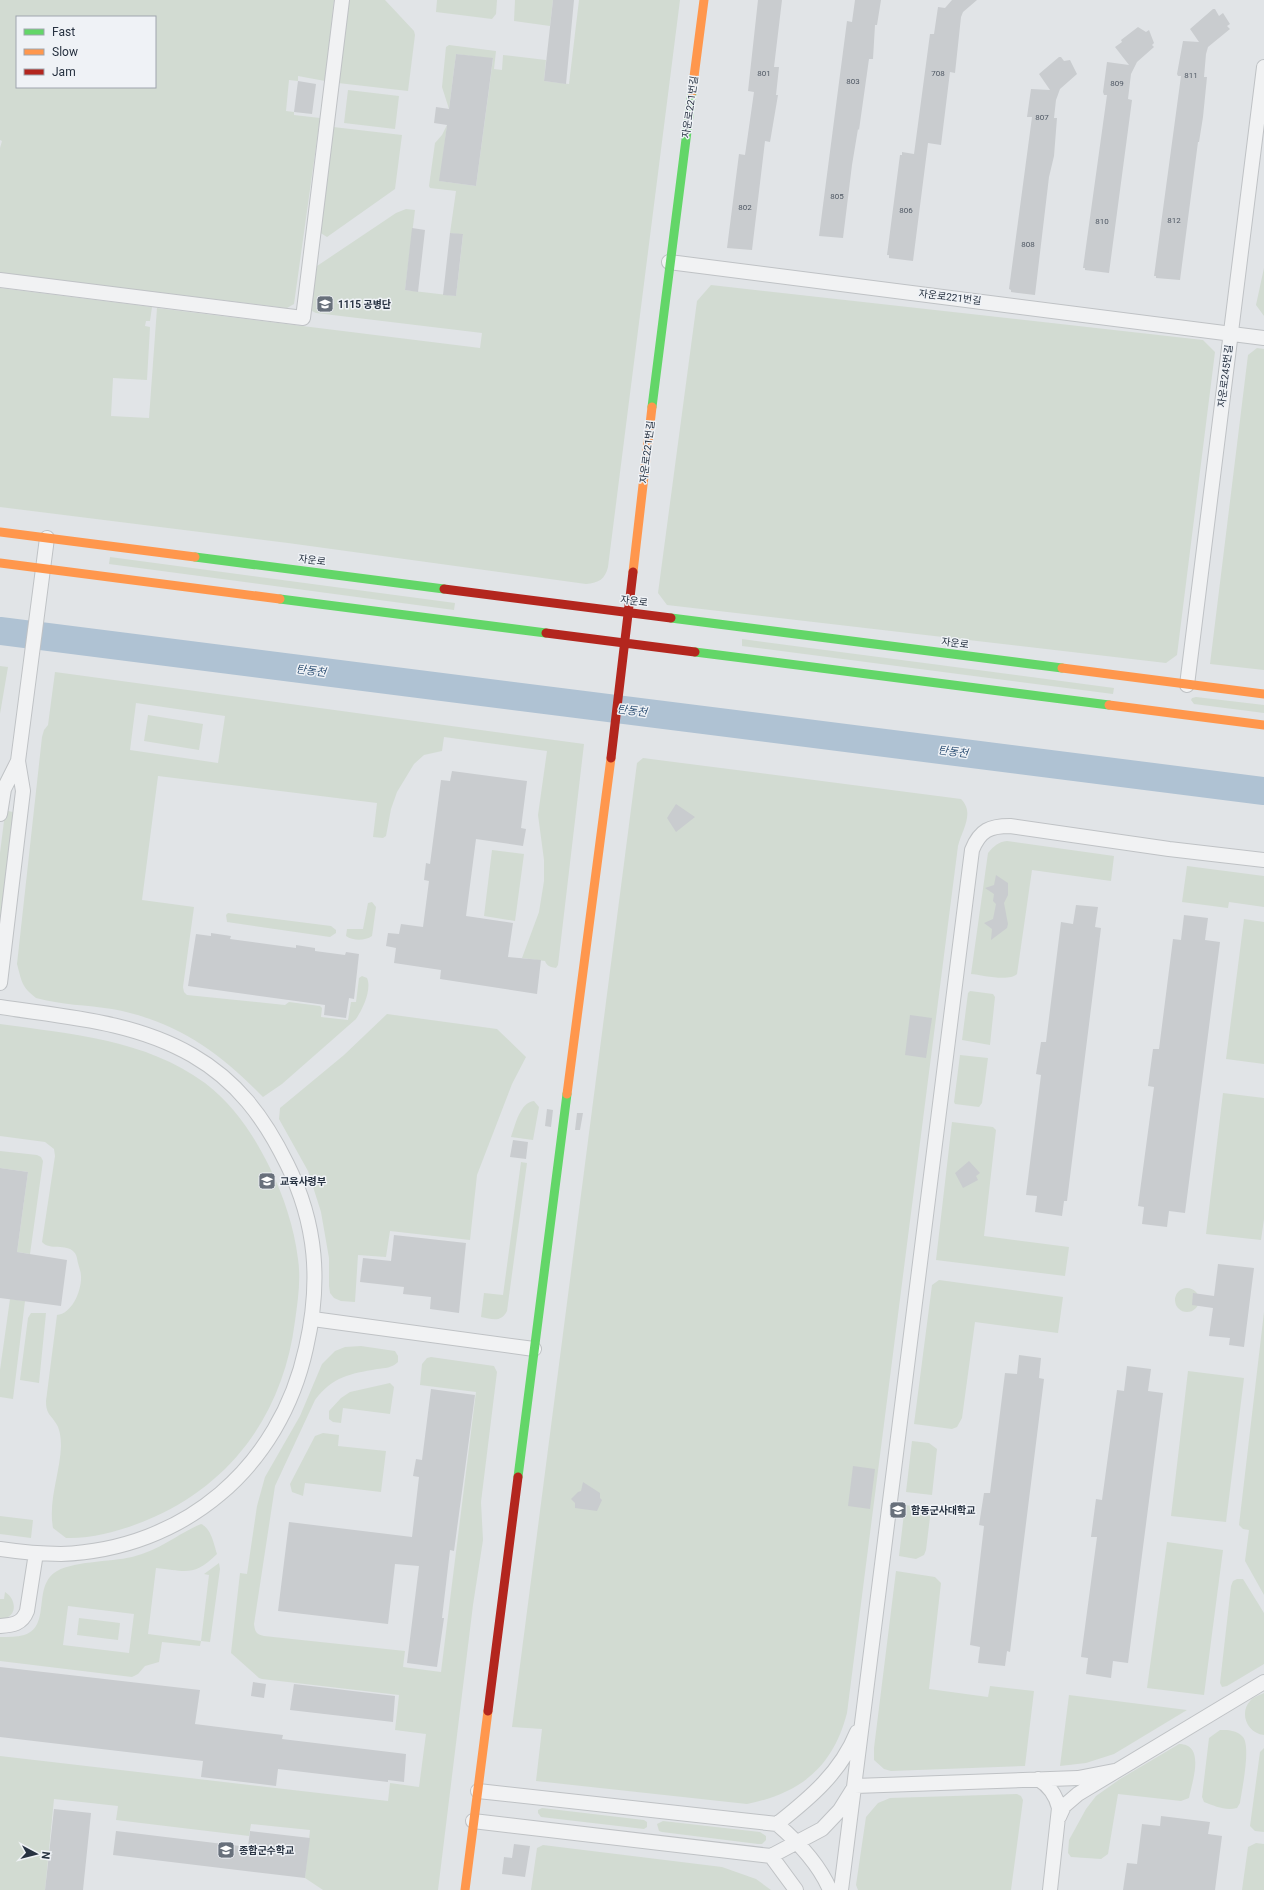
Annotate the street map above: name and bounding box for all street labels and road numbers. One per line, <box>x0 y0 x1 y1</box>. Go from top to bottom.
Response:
street label: 자운로221번길 <box>680 75 700 139</box>
street label: 자운로221번길 <box>918 288 982 306</box>
street label: 자운로245번길 <box>1216 344 1234 408</box>
street label: 자운로221번길 <box>638 420 656 484</box>
street label: 자운로 <box>298 553 326 567</box>
street label: 자운로 <box>620 594 648 608</box>
street label: 자운로 <box>941 636 969 650</box>

